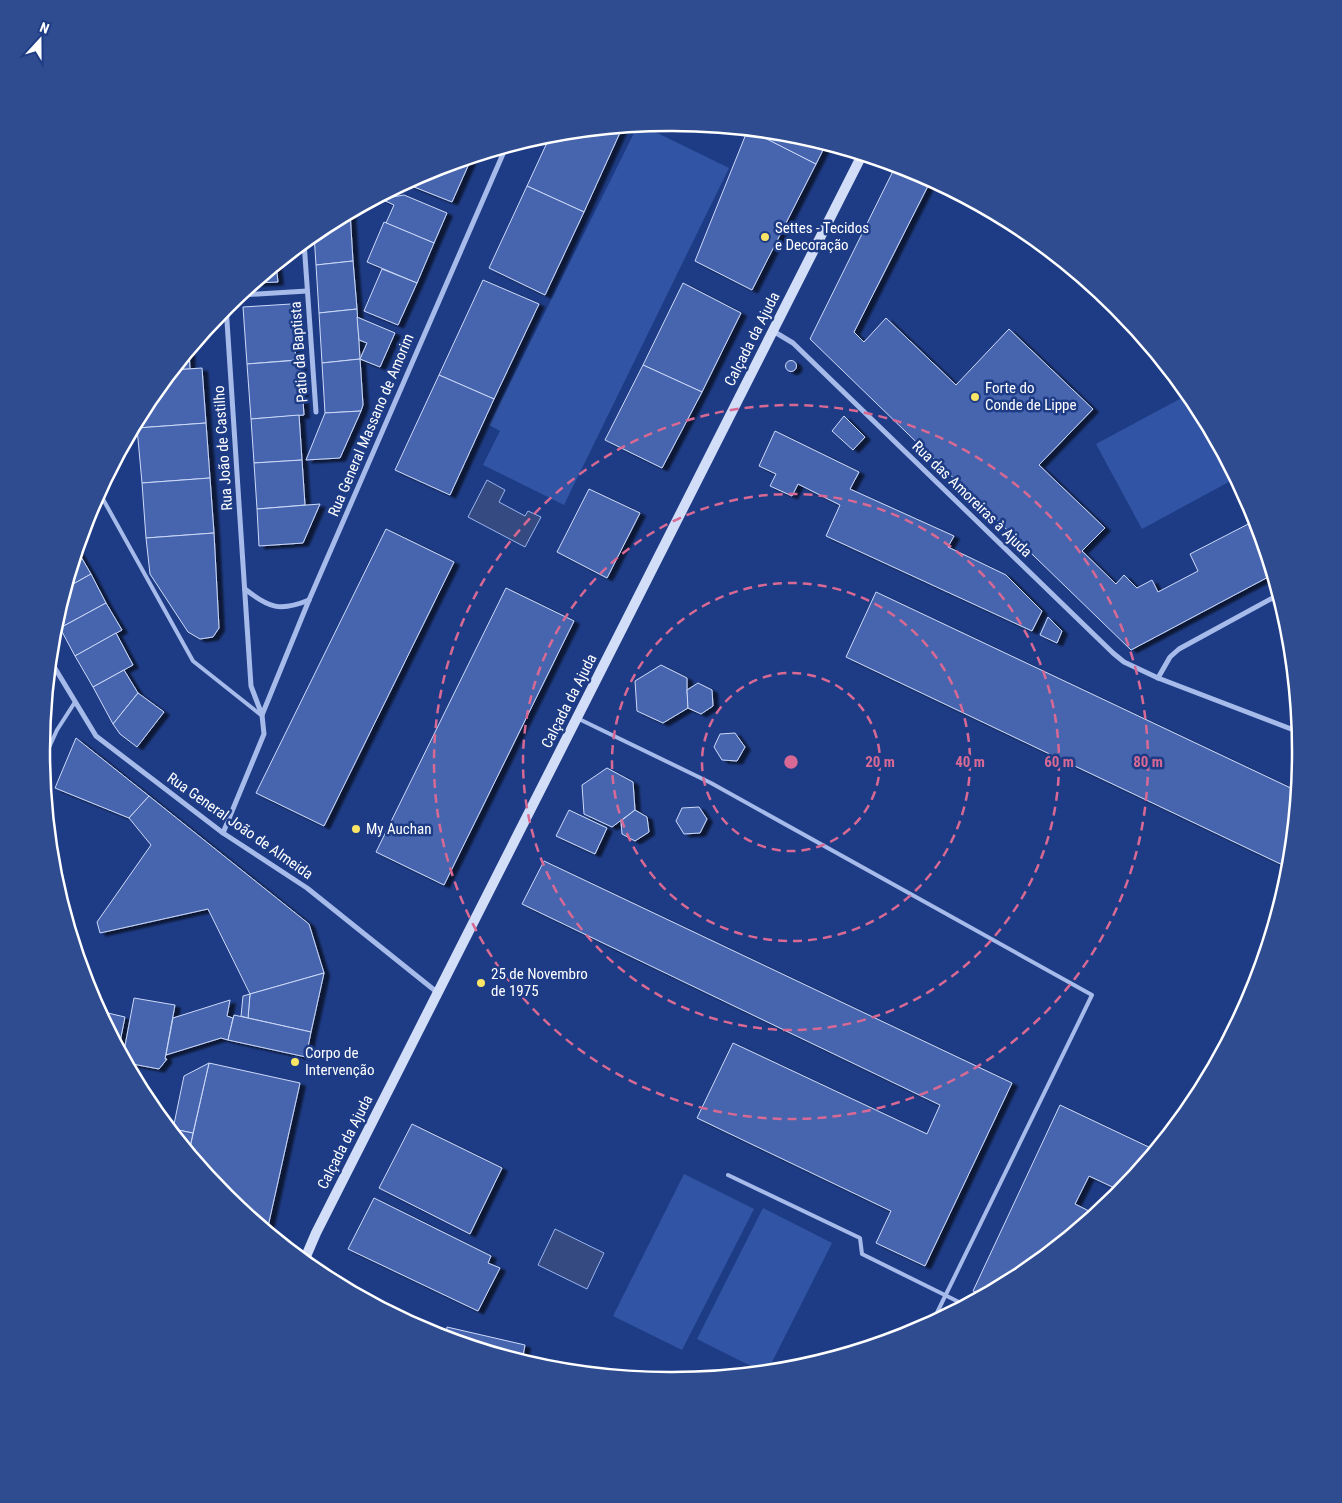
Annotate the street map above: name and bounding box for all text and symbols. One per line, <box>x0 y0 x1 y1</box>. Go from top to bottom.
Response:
north arrow <box>15 15 65 65</box>
text: N <box>38 19 52 37</box>
place label: Settes - Tecidos e Decoração <box>775 219 869 254</box>
marker: Settes - Tecidos e Decoração <box>759 231 771 243</box>
street label: Calçada da Ajuda <box>721 289 783 389</box>
street label: Patio da Baptista <box>286 301 312 403</box>
street label: Rua General Massano de Amorim <box>324 331 418 519</box>
place label: Forte do Conde de Lippe <box>985 379 1077 414</box>
street label: Rua João de Castilho <box>210 385 236 511</box>
marker: Forte do Conde de Lippe <box>969 391 981 403</box>
street label: Rua das Amoreiras à Ajuda <box>908 437 1036 561</box>
street label: Calçada da Ajuda <box>538 651 600 751</box>
centre of rings <box>782 753 800 771</box>
text: 20 m <box>865 753 895 771</box>
text: 40 m <box>955 753 985 771</box>
text: 60 m <box>1044 753 1074 771</box>
text: 80 m <box>1133 753 1163 771</box>
street label: Rua General João de Almeida <box>164 769 316 883</box>
place label: My Auchan <box>366 820 431 838</box>
marker: My Auchan <box>350 823 362 835</box>
place label: 25 de Novembro de 1975 <box>491 965 588 1000</box>
marker: 25 de Novembro de 1975 <box>475 977 487 989</box>
place label: Corpo de Intervenção <box>305 1044 374 1079</box>
marker: Corpo de Intervenção <box>289 1056 301 1068</box>
street label: Calçada da Ajuda <box>314 1092 376 1192</box>

